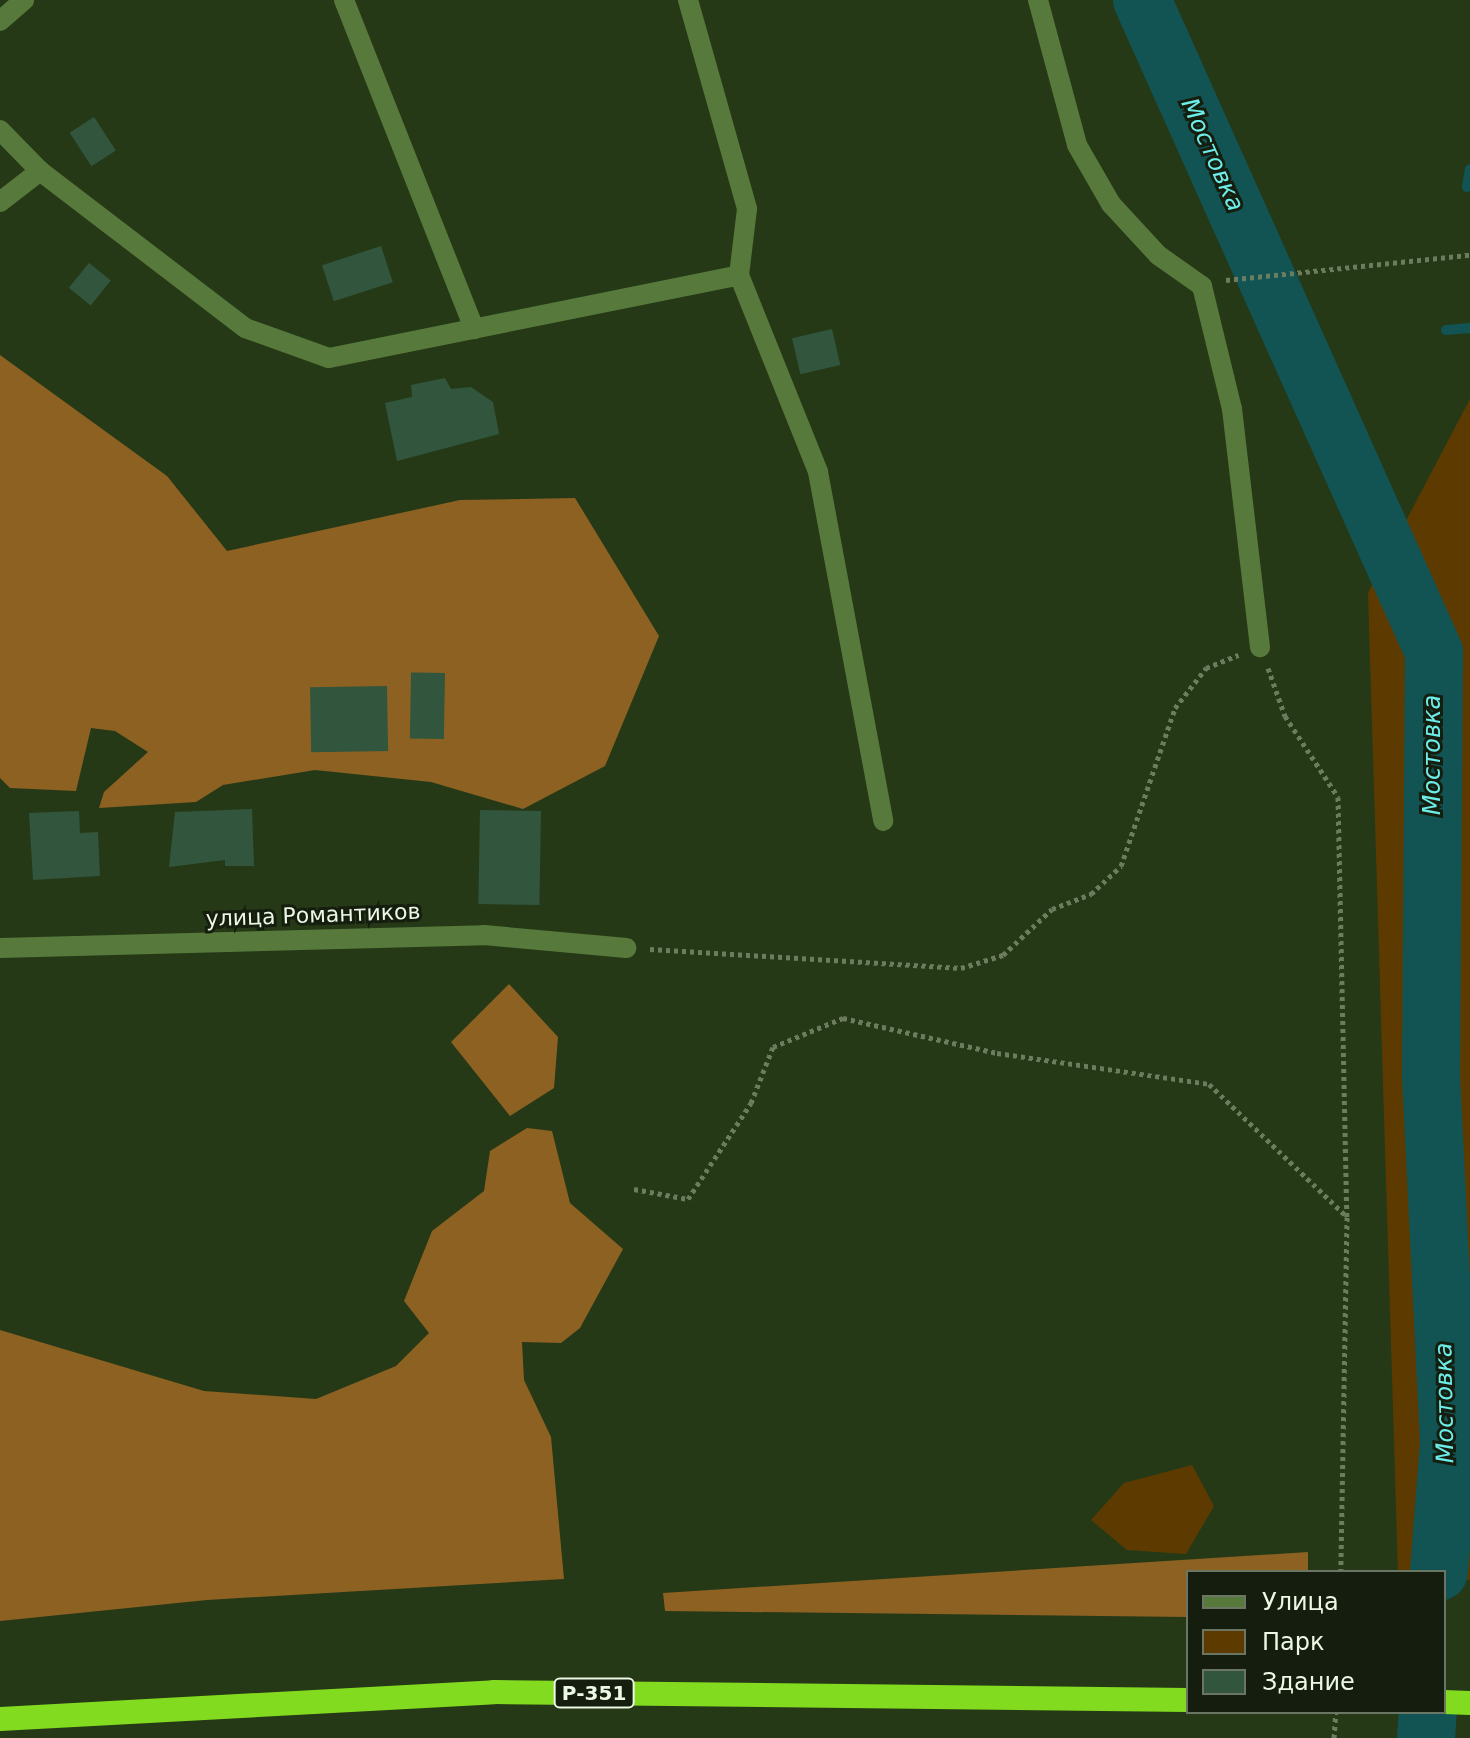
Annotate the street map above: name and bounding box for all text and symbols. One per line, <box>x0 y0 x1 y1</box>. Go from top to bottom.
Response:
water label: Мостовка <box>1174 94 1250 216</box>
water label: Мостовка <box>1419 695 1447 815</box>
street label: улица Романтиков <box>205 898 421 932</box>
water label: Мостовка <box>1430 1342 1460 1464</box>
legend <box>1186 1570 1446 1714</box>
text: Улица <box>1262 1588 1339 1616</box>
text: Парк <box>1262 1628 1324 1656</box>
text: Здание <box>1262 1668 1355 1696</box>
road number: Р-351 <box>552 1677 636 1709</box>

